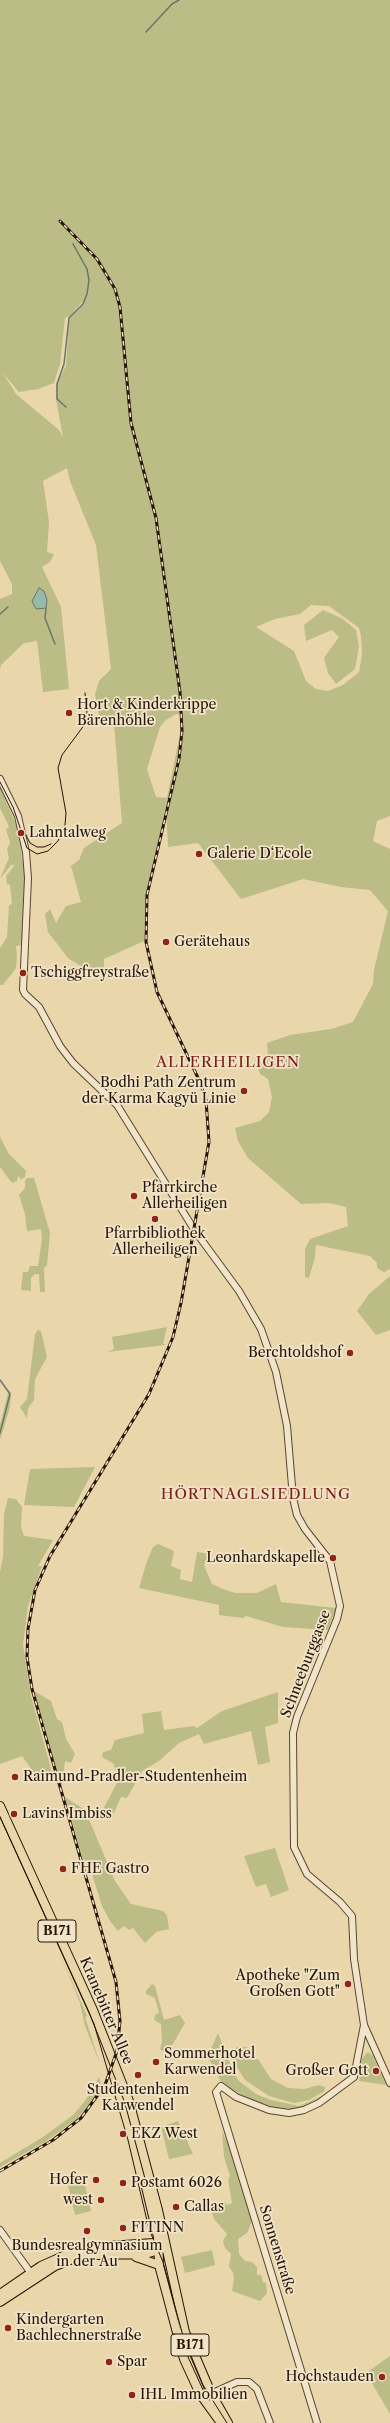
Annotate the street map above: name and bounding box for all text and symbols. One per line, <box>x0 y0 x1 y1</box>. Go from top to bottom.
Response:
place label: Hort & Kinderkrippe Bärenhöhle <box>77 697 216 730</box>
marker: Hort & Kinderkrippe Bärenhöhle <box>64 708 74 718</box>
place label: Lahntalweg <box>29 825 106 841</box>
marker: Lahntalweg <box>16 828 26 838</box>
place label: Galerie D‘Ecole <box>207 846 312 862</box>
marker: Galerie D‘Ecole <box>194 849 204 859</box>
place label: Gerätehaus <box>174 934 250 950</box>
marker: Gerätehaus <box>161 937 171 947</box>
place label: Tschiggfreystraße <box>31 965 149 981</box>
marker: Tschiggfreystraße <box>18 968 28 978</box>
district label: ALLERHEILIGEN <box>156 1054 300 1072</box>
place label: Bodhi Path Zentrum der Karma Kagyü Linie <box>82 1075 236 1108</box>
marker: Bodhi Path Zentrum der Karma Kagyü Linie <box>239 1086 249 1096</box>
place label: Pfarrkirche Allerheiligen <box>142 1180 228 1212</box>
marker: Pfarrkirche Allerheiligen <box>129 1191 139 1201</box>
marker: Pfarrbibliothek Allerheiligen <box>150 1214 160 1224</box>
place label: Pfarrbibliothek Allerheiligen <box>104 1226 206 1258</box>
place label: Berchtoldshof <box>248 1345 342 1361</box>
marker: Berchtoldshof <box>345 1348 355 1358</box>
district label: HÖRTNAGLSIEDLUNG <box>161 1486 351 1504</box>
place label: Leonhardskapelle <box>206 1550 325 1566</box>
marker: Leonhardskapelle <box>328 1553 338 1563</box>
street label: Schneeburggasse <box>278 1608 334 1720</box>
place label: Raimund-Pradler-Studentenheim <box>23 1769 247 1785</box>
marker: Raimund-Pradler-Studentenheim <box>10 1772 20 1782</box>
place label: Lavins Imbiss <box>22 1806 112 1822</box>
marker: Lavins Imbiss <box>9 1809 19 1819</box>
place label: FHE Gastro <box>71 1861 149 1877</box>
marker: FHE Gastro <box>58 1864 68 1874</box>
road number: B171 <box>38 1920 76 1942</box>
street label: Kranebitter Allee <box>76 1955 136 2067</box>
place label: Apotheke "Zum Großen Gott" <box>236 1968 340 2000</box>
marker: Apotheke "Zum Großen Gott" <box>343 1979 353 1989</box>
place label: Sommerhotel Karwendel <box>164 2046 255 2078</box>
marker: Sommerhotel Karwendel <box>151 2057 161 2067</box>
place label: Großer Gott <box>286 2063 368 2079</box>
marker: Großer Gott <box>371 2066 381 2076</box>
marker: Studentenheim Karwendel <box>133 2070 143 2080</box>
place label: Studentenheim Karwendel <box>87 2082 189 2114</box>
place label: EKZ West <box>131 2126 198 2142</box>
marker: EKZ West <box>118 2129 128 2139</box>
place label: Hofer <box>49 2172 88 2188</box>
marker: Hofer <box>91 2175 101 2185</box>
place label: Postamt 6026 <box>131 2175 222 2191</box>
marker: Postamt 6026 <box>118 2178 128 2188</box>
place label: west <box>63 2192 93 2208</box>
marker: west <box>96 2195 106 2205</box>
place label: Callas <box>184 2199 224 2215</box>
marker: Callas <box>171 2202 181 2212</box>
street label: Sonnenstraße <box>255 2203 299 2297</box>
place label: FITINN <box>131 2220 184 2236</box>
marker: FITINN <box>118 2223 128 2233</box>
marker: Bundesrealgymnasium in der Au <box>82 2226 92 2236</box>
place label: Bundesrealgymnasium in der Au <box>11 2238 163 2270</box>
place label: Kindergarten Bachlechnerstraße <box>16 2312 142 2344</box>
marker: Kindergarten Bachlechnerstraße <box>3 2323 13 2333</box>
road number: B171 <box>171 2334 209 2356</box>
place label: Spar <box>117 2354 147 2370</box>
marker: Spar <box>104 2357 114 2367</box>
place label: Hochstauden <box>286 2369 374 2385</box>
marker: Hochstauden <box>377 2372 387 2382</box>
place label: IHL Immobilien <box>140 2387 248 2403</box>
marker: IHL Immobilien <box>127 2390 137 2400</box>

